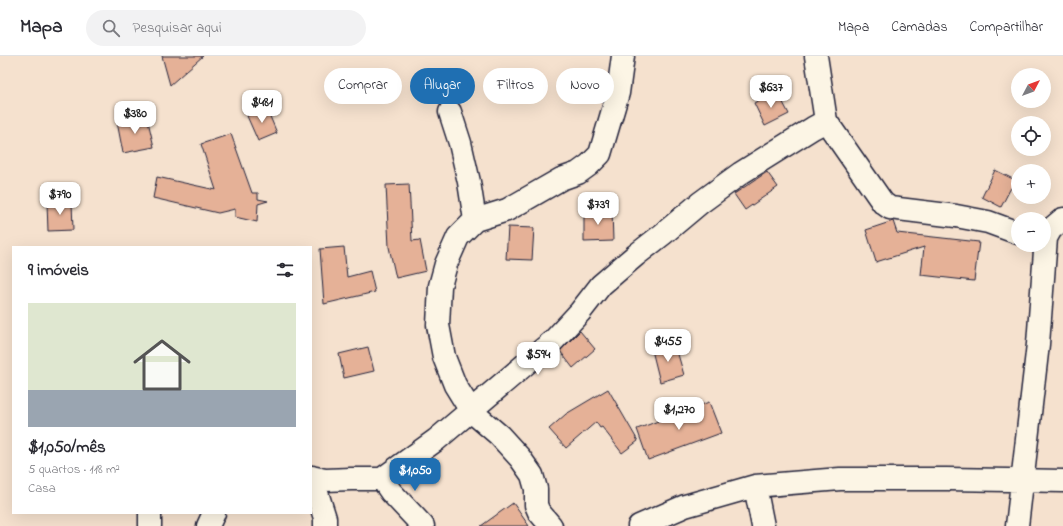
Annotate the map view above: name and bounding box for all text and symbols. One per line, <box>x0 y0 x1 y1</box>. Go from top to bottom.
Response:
search box <box>86 10 366 46</box>
text: Mapa <box>20 14 62 41</box>
icon: search <box>100 17 122 39</box>
text: Pesquisar aqui <box>132 17 222 39</box>
text: Mapa <box>838 17 869 38</box>
text: Camadas <box>891 17 948 38</box>
text: Compartilhar <box>970 17 1043 38</box>
chip: Comprar <box>324 68 402 104</box>
chip: Alugar <box>410 68 475 104</box>
chip: Filtros <box>483 68 548 104</box>
chip: Novo <box>556 68 614 104</box>
north arrow <box>1011 68 1051 108</box>
map controls <box>1011 68 1051 252</box>
pin: $637 <box>747 75 795 109</box>
text: $637 <box>759 78 783 97</box>
pin: $481 <box>238 90 286 124</box>
text: $481 <box>251 93 273 112</box>
pin: $380 <box>111 101 159 135</box>
text: $380 <box>123 104 147 123</box>
button: locate <box>1011 116 1051 156</box>
button: + <box>1011 164 1051 204</box>
pin: $790 <box>36 182 84 216</box>
text: $790 <box>49 185 71 204</box>
pin: $739 <box>574 192 622 226</box>
text: $739 <box>587 195 609 214</box>
button: − <box>1011 212 1051 252</box>
text: 9 imóveis <box>28 258 89 283</box>
icon: filters <box>274 259 296 281</box>
icon: home <box>126 329 198 401</box>
pin: $455 <box>644 329 692 363</box>
text: $455 <box>654 332 682 351</box>
pin: $594 <box>514 342 562 376</box>
text: $594 <box>526 345 550 364</box>
pin: $1,270 <box>646 397 712 431</box>
text: $1,270 <box>663 400 695 419</box>
text: $1,050/mês <box>28 435 106 460</box>
pin: $1,050 <box>382 458 448 492</box>
text: 5 quartos · 118 m² <box>28 460 120 479</box>
text: $1,050 <box>399 461 431 480</box>
text: Casa <box>28 479 56 498</box>

